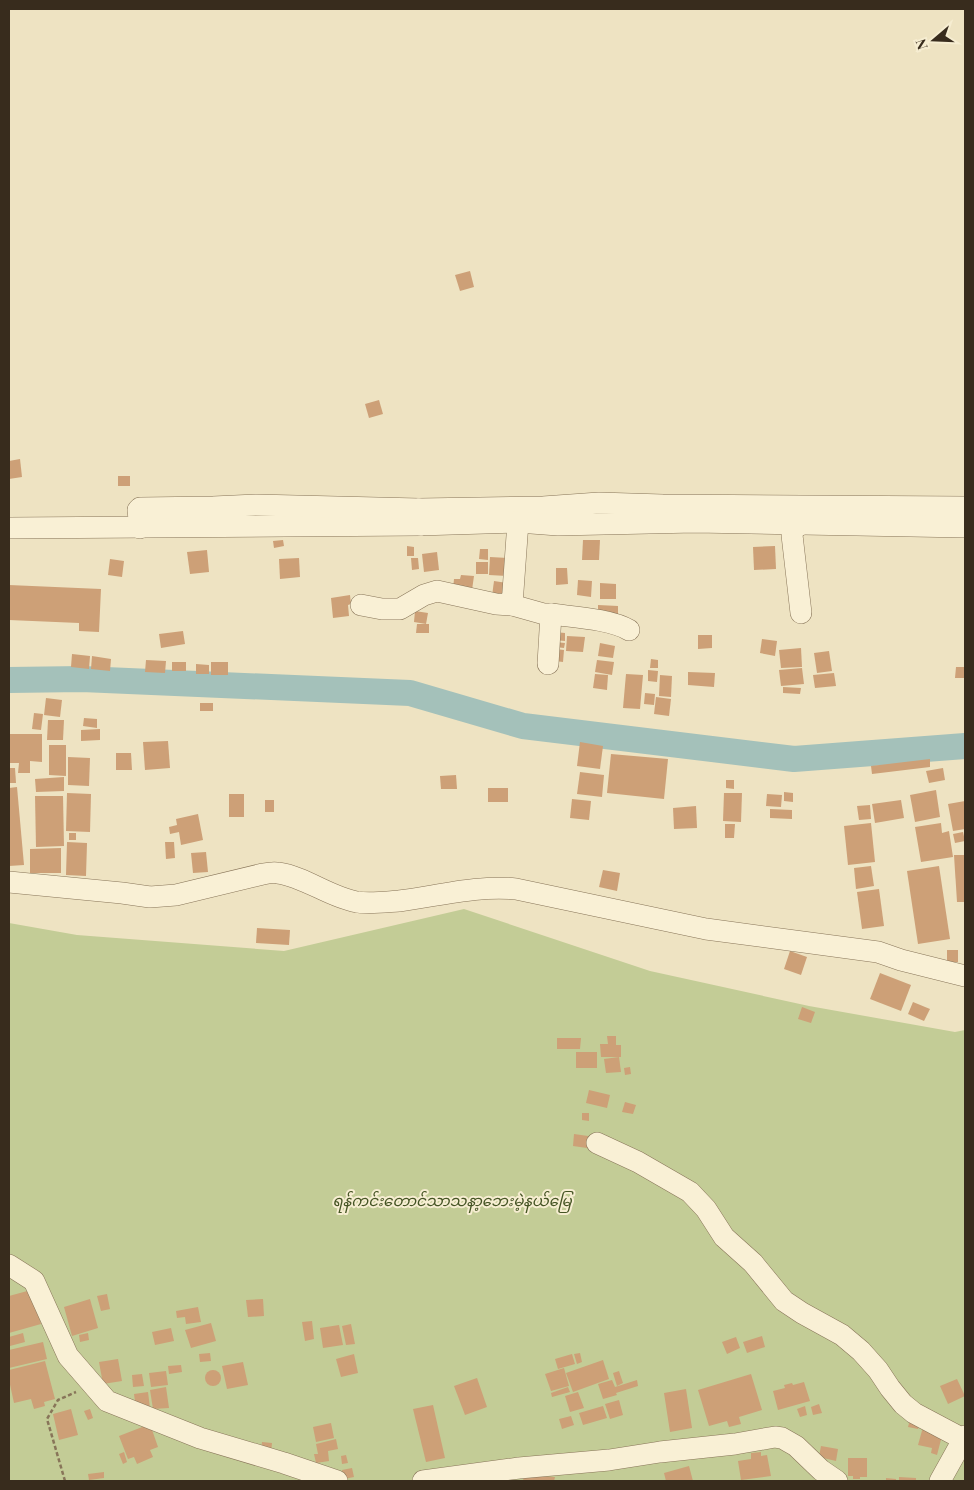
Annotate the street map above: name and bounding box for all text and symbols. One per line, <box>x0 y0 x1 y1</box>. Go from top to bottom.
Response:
north arrow <box>909 15 959 65</box>
text: N <box>911 37 932 52</box>
park label: ရန်ကင်းတောင်သာသနာ့ဘေးမဲ့နယ်မြေ <box>332 1190 574 1213</box>

